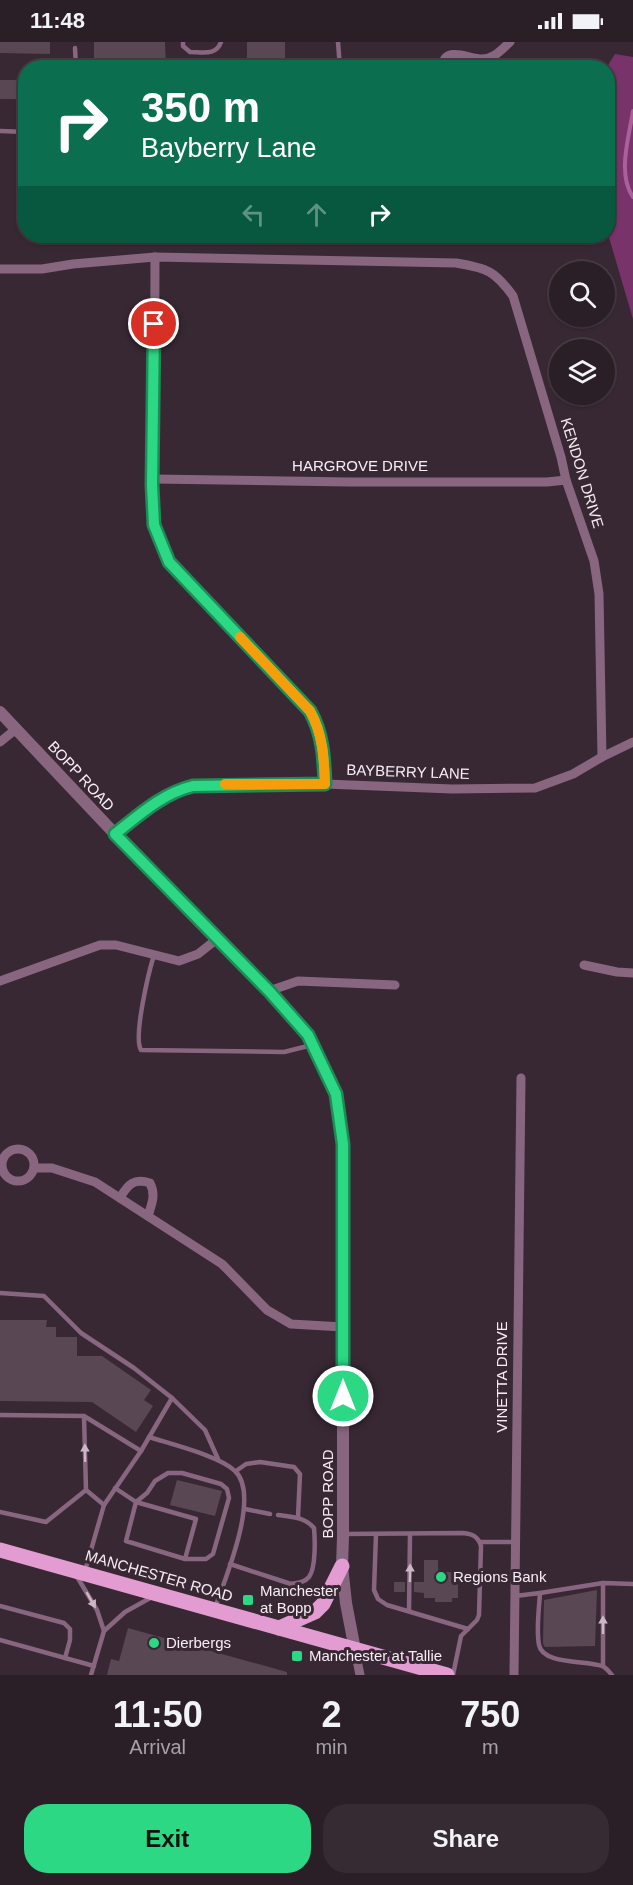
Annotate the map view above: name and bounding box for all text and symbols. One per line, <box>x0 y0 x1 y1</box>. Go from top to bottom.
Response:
text: 11:48 <box>30 8 85 33</box>
icon: right <box>42 84 120 162</box>
text: 350 m <box>141 84 260 131</box>
text: Bayberry Lane <box>141 133 317 163</box>
icon: left <box>237 198 270 231</box>
icon: ahead <box>300 198 333 231</box>
icon: right <box>363 198 396 231</box>
map controls <box>549 261 615 405</box>
button: search <box>549 261 615 327</box>
pin <box>128 298 179 349</box>
icon: arrive <box>137 307 170 340</box>
button: layers <box>549 339 615 405</box>
street label: KENDON DRIVE <box>558 416 607 530</box>
street label: HARGROVE DRIVE <box>292 457 428 474</box>
street label: BOPP ROAD <box>45 737 118 814</box>
street label: BAYBERRY LANE <box>346 761 470 782</box>
street label: VINETTA DRIVE <box>493 1321 510 1433</box>
position arrow <box>311 1364 375 1428</box>
one-way arrow <box>80 1443 90 1462</box>
street label: BOPP ROAD <box>319 1449 336 1538</box>
street label: MANCHESTER ROAD <box>83 1546 235 1605</box>
one-way arrow <box>405 1563 415 1582</box>
place label: Regions Bank <box>453 1568 547 1585</box>
marker: Regions Bank <box>434 1570 448 1584</box>
place label: Manchester at Bopp <box>260 1582 338 1616</box>
one-way arrow <box>86 1592 96 1609</box>
marker: Manchester at Bopp <box>241 1593 255 1607</box>
one-way arrow <box>598 1615 608 1634</box>
place label: Dierbergs <box>166 1634 231 1651</box>
marker: Dierbergs <box>147 1636 161 1650</box>
place label: Manchester at Tallie <box>309 1647 442 1664</box>
marker: Manchester at Tallie <box>290 1649 304 1663</box>
text: 11:50 <box>113 1694 203 1735</box>
text: 2 <box>321 1694 342 1735</box>
text: 750 <box>460 1694 520 1735</box>
text: Arrival <box>129 1736 186 1758</box>
text: min <box>315 1736 348 1758</box>
text: m <box>482 1736 499 1758</box>
button: Exit <box>24 1804 311 1873</box>
button: Share <box>323 1804 609 1873</box>

